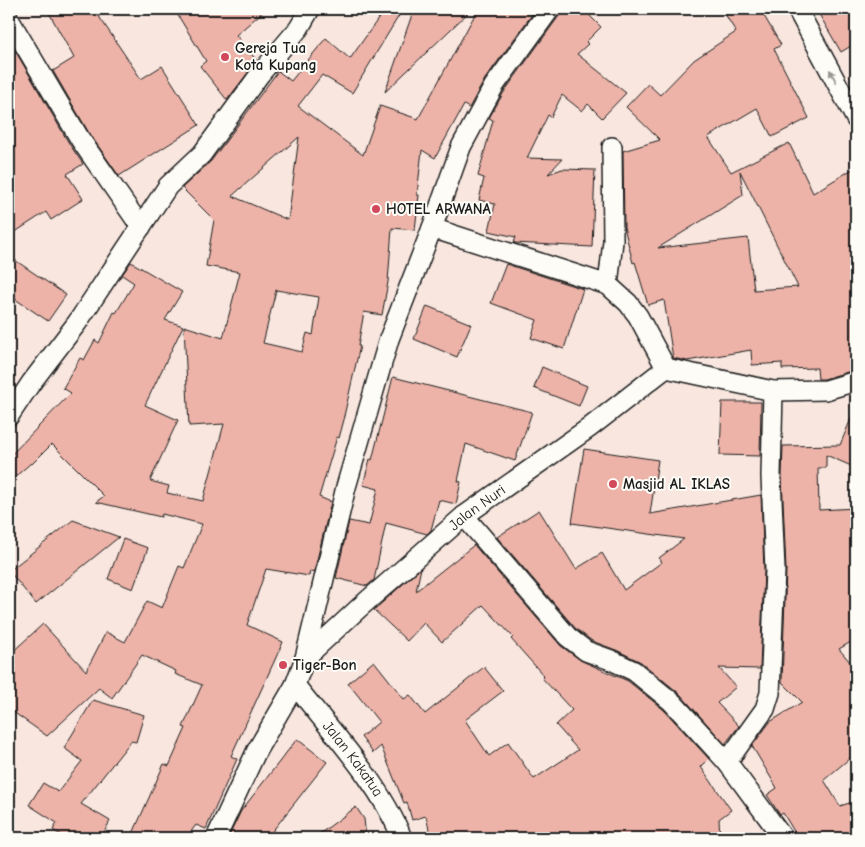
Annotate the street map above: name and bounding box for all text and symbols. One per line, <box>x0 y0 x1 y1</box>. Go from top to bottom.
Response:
place label: Gereja Tua Kota Kupang <box>235 39 317 74</box>
marker: Gereja Tua Kota Kupang <box>219 51 231 63</box>
one-way arrow <box>829 69 837 83</box>
place label: HOTEL ARWANA <box>386 200 491 218</box>
marker: HOTEL ARWANA <box>370 203 382 215</box>
place label: Masjid AL IKLAS <box>623 475 730 493</box>
marker: Masjid AL IKLAS <box>607 478 619 490</box>
street label: Jalan Nuri <box>445 481 509 534</box>
place label: Tiger-Bon <box>293 656 357 674</box>
marker: Tiger-Bon <box>277 659 289 671</box>
street label: Jalan Kakatua <box>319 717 387 800</box>

